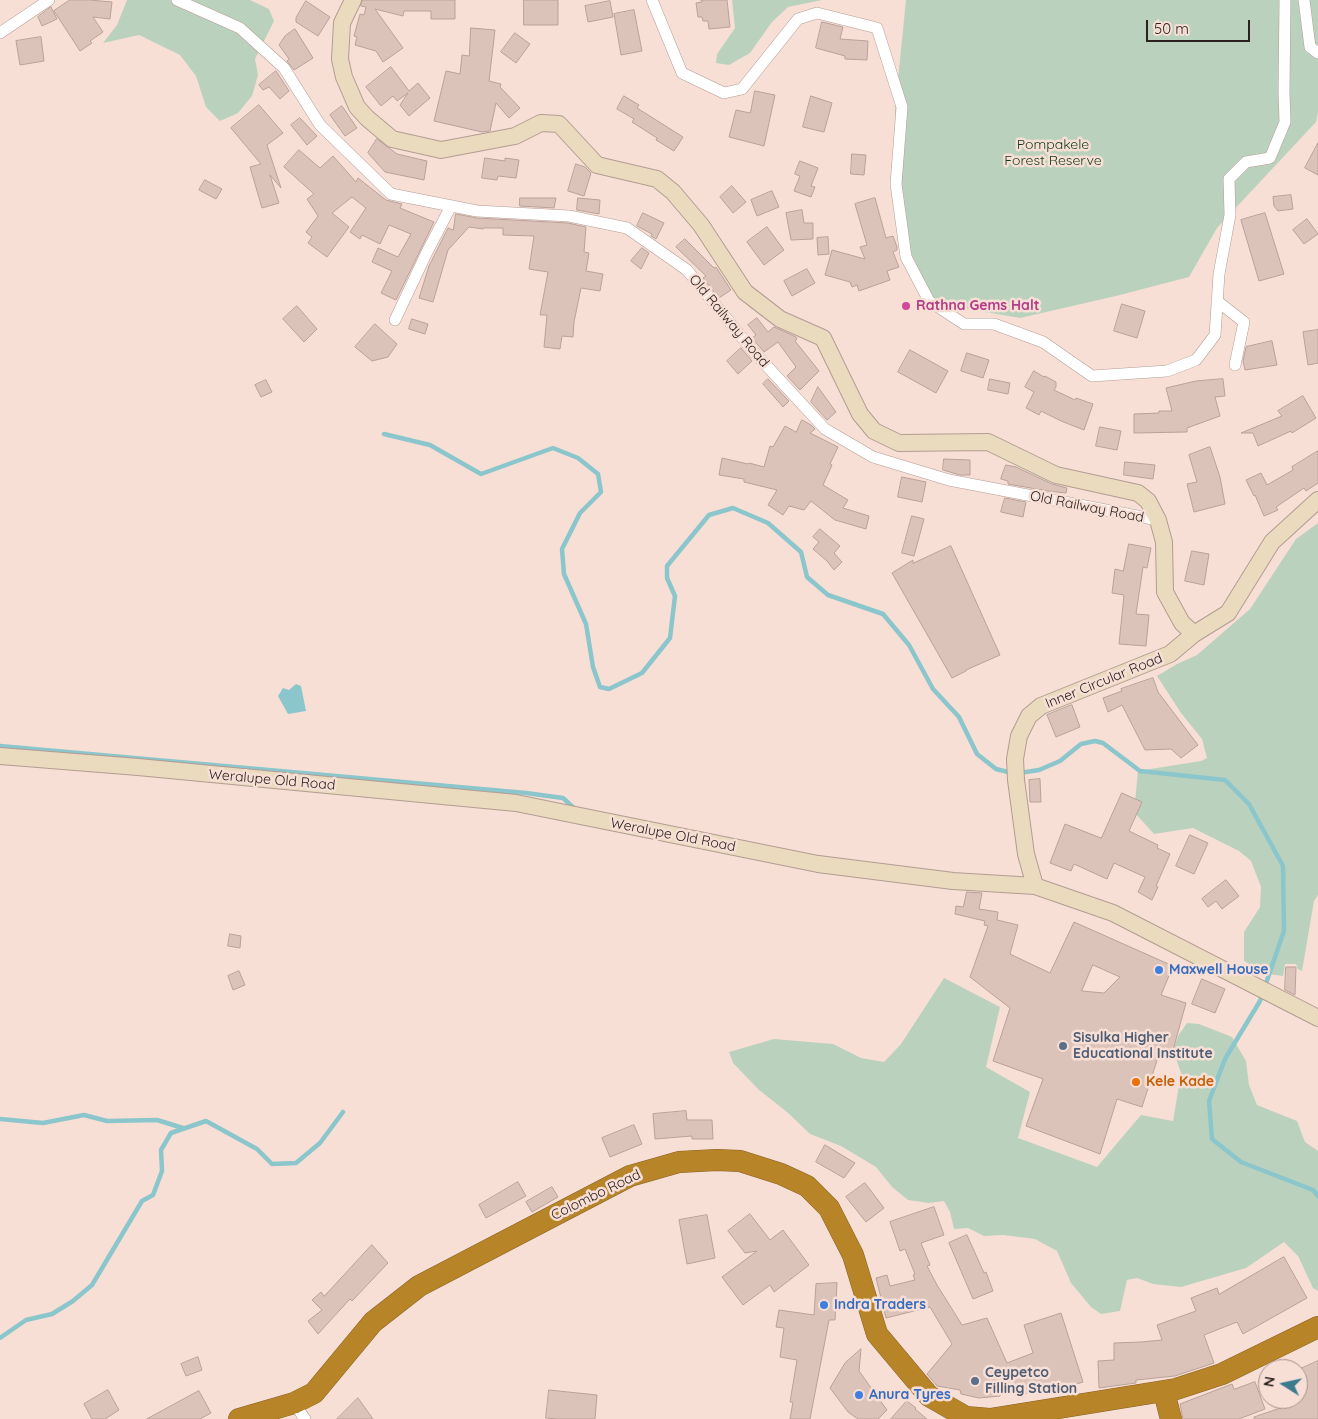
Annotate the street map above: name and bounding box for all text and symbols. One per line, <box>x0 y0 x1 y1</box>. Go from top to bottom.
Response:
scale bar <box>1148 10 1252 42</box>
text: 50 m <box>1154 19 1189 38</box>
park label: Pompakele Forest Reserve <box>1004 137 1102 170</box>
street label: Old Railway Road <box>685 271 773 371</box>
place label: Rathna Gems Halt <box>916 298 1039 314</box>
marker: Rathna Gems Halt <box>900 300 912 312</box>
street label: Old Railway Road <box>1029 488 1145 526</box>
street label: Inner Circular Road <box>1043 650 1165 712</box>
street label: Weralupe Old Road <box>208 766 336 794</box>
street label: Weralupe Old Road <box>609 815 737 855</box>
place label: Maxwell House <box>1169 962 1269 978</box>
marker: Maxwell House <box>1153 964 1165 976</box>
place label: Sisulka Higher Educational Institute <box>1073 1030 1213 1062</box>
marker: Sisulka Higher Educational Institute <box>1057 1040 1069 1052</box>
place label: Kele Kade <box>1146 1074 1214 1090</box>
marker: Kele Kade <box>1130 1076 1142 1088</box>
street label: Colombo Road <box>549 1166 643 1224</box>
place label: Indra Traders <box>834 1297 926 1313</box>
marker: Indra Traders <box>818 1299 830 1311</box>
north arrow <box>1258 1359 1308 1409</box>
place label: Ceypetco Filling Station <box>985 1365 1077 1398</box>
marker: Ceypetco Filling Station <box>969 1375 981 1387</box>
text: N <box>1259 1375 1279 1388</box>
place label: Anura Tyres <box>869 1387 951 1403</box>
marker: Anura Tyres <box>853 1389 865 1401</box>

